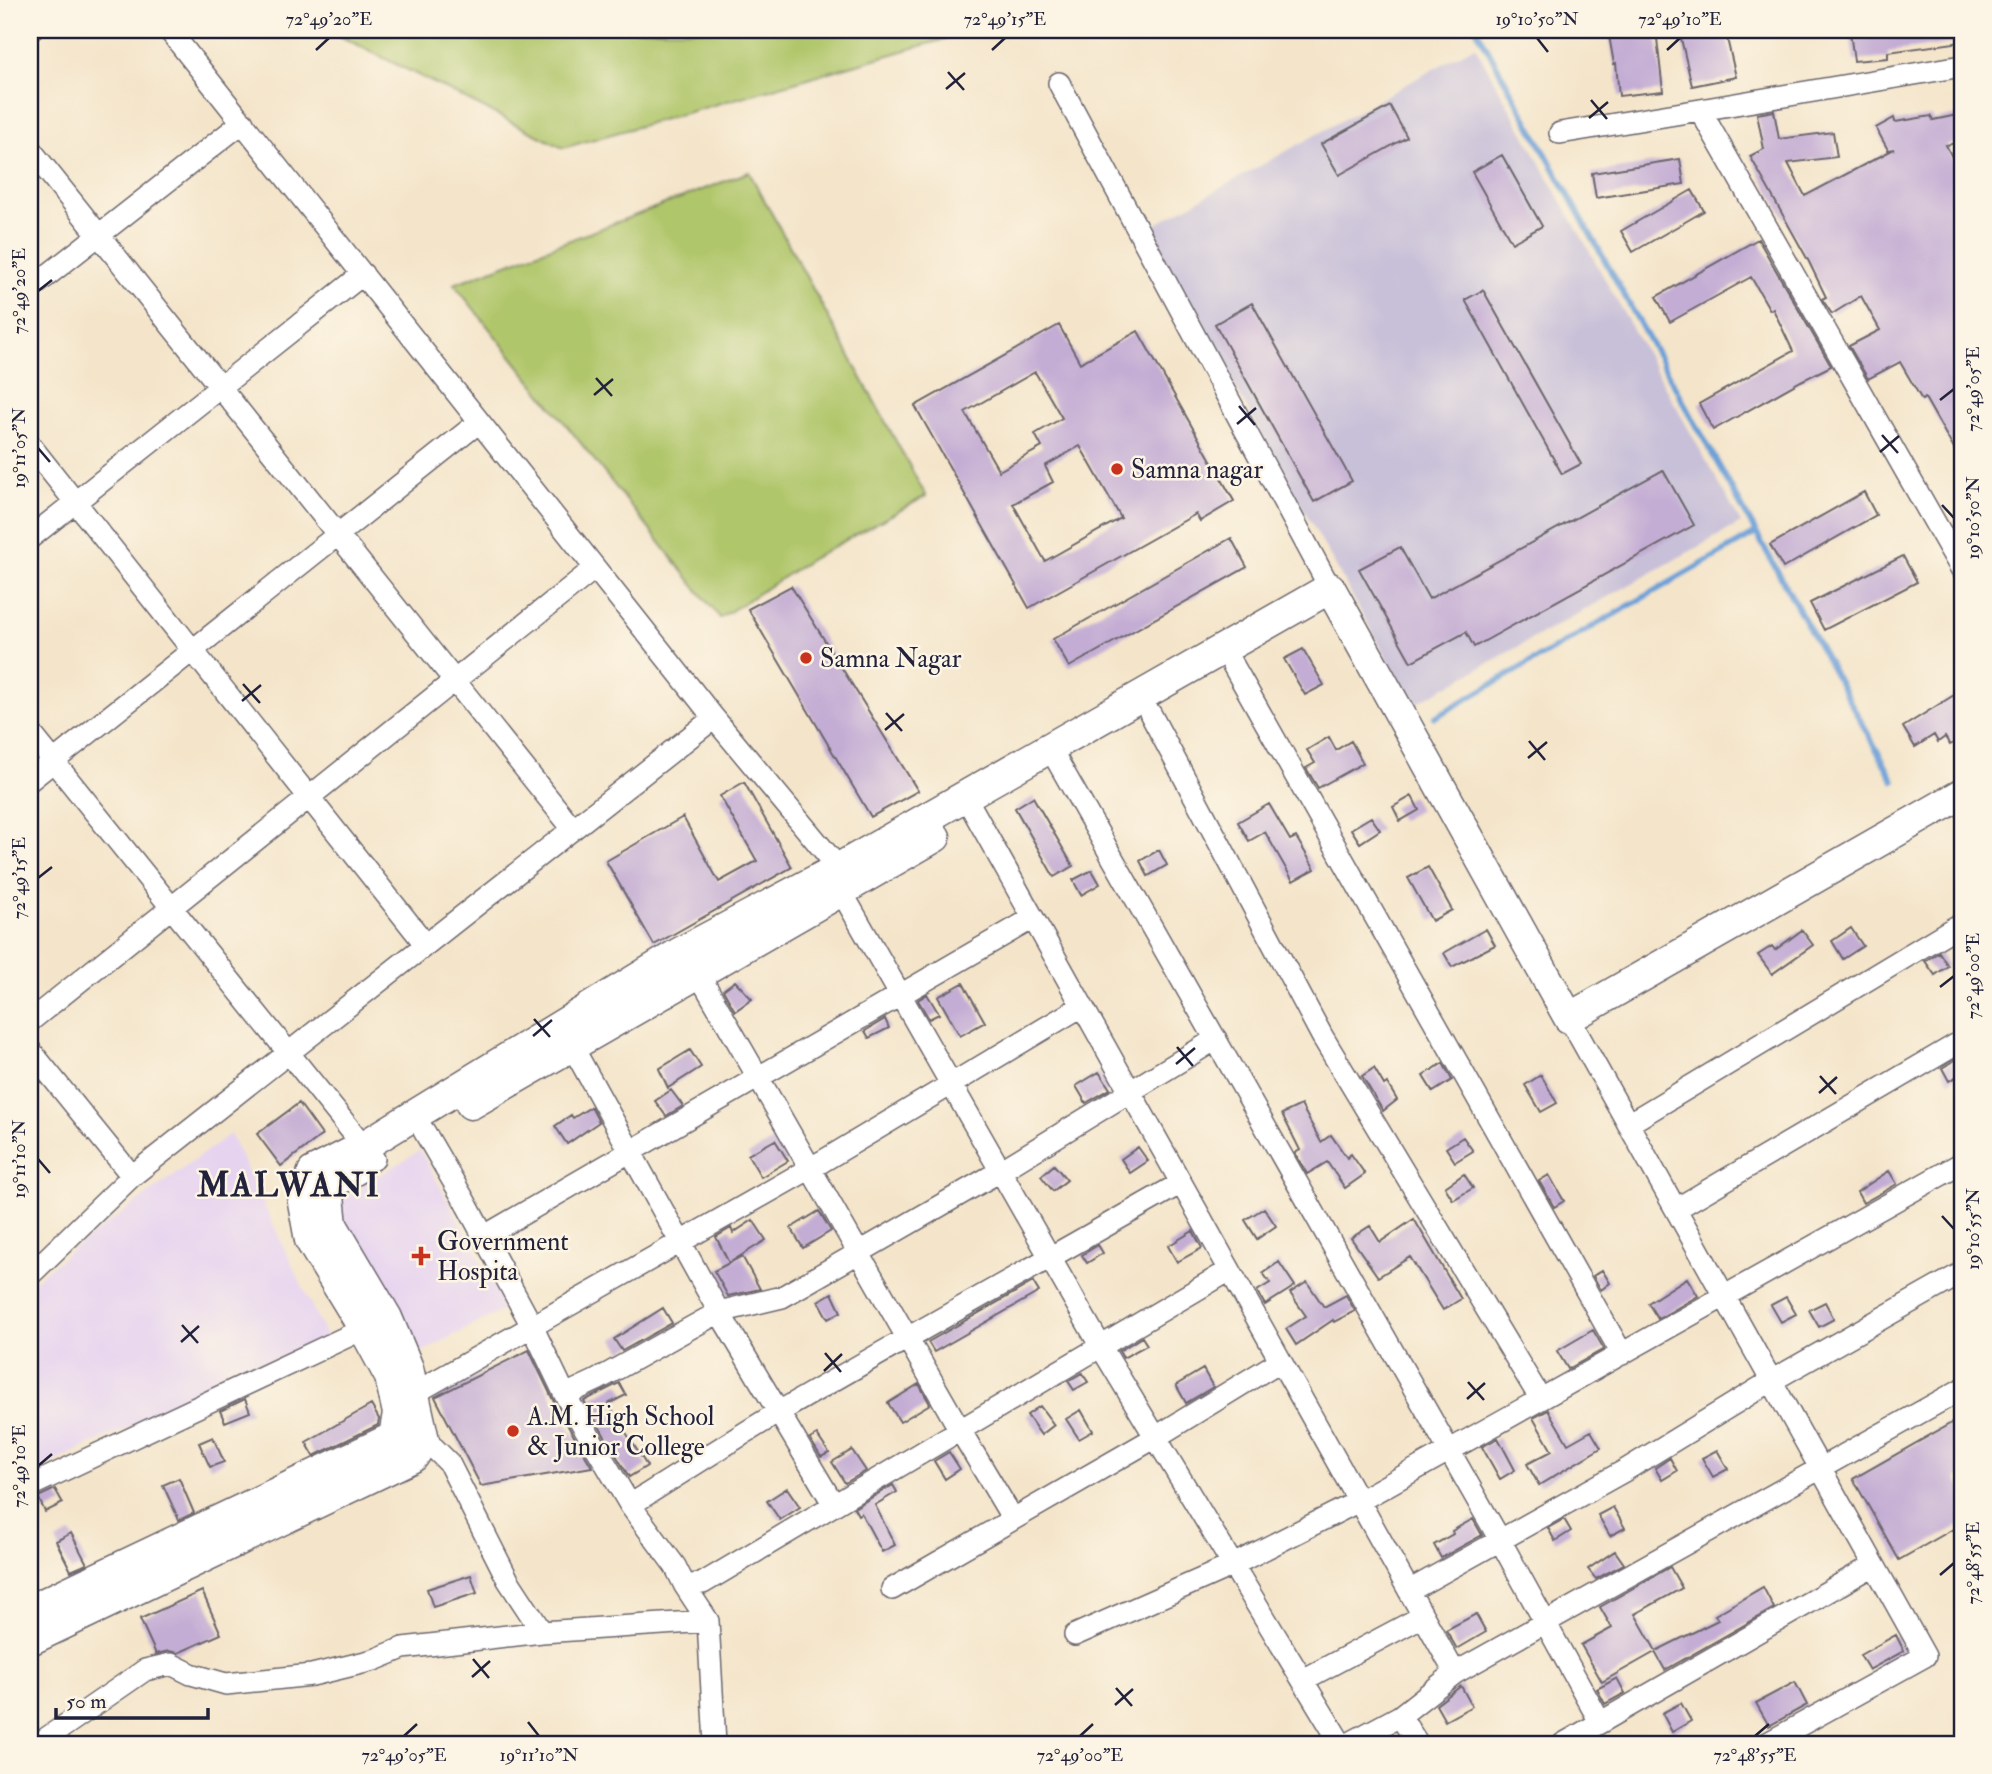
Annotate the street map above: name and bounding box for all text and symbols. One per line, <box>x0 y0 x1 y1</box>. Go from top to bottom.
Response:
text: 72°49'20"E <box>286 8 372 31</box>
text: 72°49'15"E <box>964 8 1046 31</box>
text: 19°10'50"N <box>1495 8 1579 31</box>
text: 72°49'10"E <box>1638 8 1722 31</box>
text: 72°49'20"E <box>8 248 31 334</box>
text: 72°49'05"E <box>1962 346 1985 432</box>
text: 19°11'05"N <box>8 408 31 488</box>
place label: Samna nagar <box>1131 454 1263 486</box>
marker: Samna nagar <box>1109 461 1125 477</box>
text: 19°10'50"N <box>1962 476 1985 560</box>
place label: Samna Nagar <box>820 643 962 675</box>
marker: Samna Nagar <box>798 650 814 666</box>
text: 72°49'15"E <box>8 837 31 919</box>
text: 72°49'00"E <box>1962 933 1985 1019</box>
text: 19°11'10"N <box>8 1120 31 1198</box>
district label: MALWANI <box>196 1165 381 1206</box>
text: 19°10'55"N <box>1962 1188 1985 1270</box>
place label: Government Hospita <box>437 1226 569 1289</box>
marker: Government Hospita <box>411 1246 431 1266</box>
place label: A.M. High School & Junior College <box>526 1401 715 1463</box>
marker: A.M. High School & Junior College <box>505 1423 521 1439</box>
text: 72°49'10"E <box>8 1424 31 1508</box>
text: 72°48'55"E <box>1962 1521 1985 1605</box>
scale bar <box>56 1676 208 1720</box>
text: 50 m <box>66 1688 107 1715</box>
text: 72°49'05"E <box>361 1744 447 1767</box>
text: 19°11'10"N <box>500 1744 578 1767</box>
text: 72°49'00"E <box>1037 1744 1123 1767</box>
text: 72°48'55"E <box>1713 1744 1797 1767</box>

